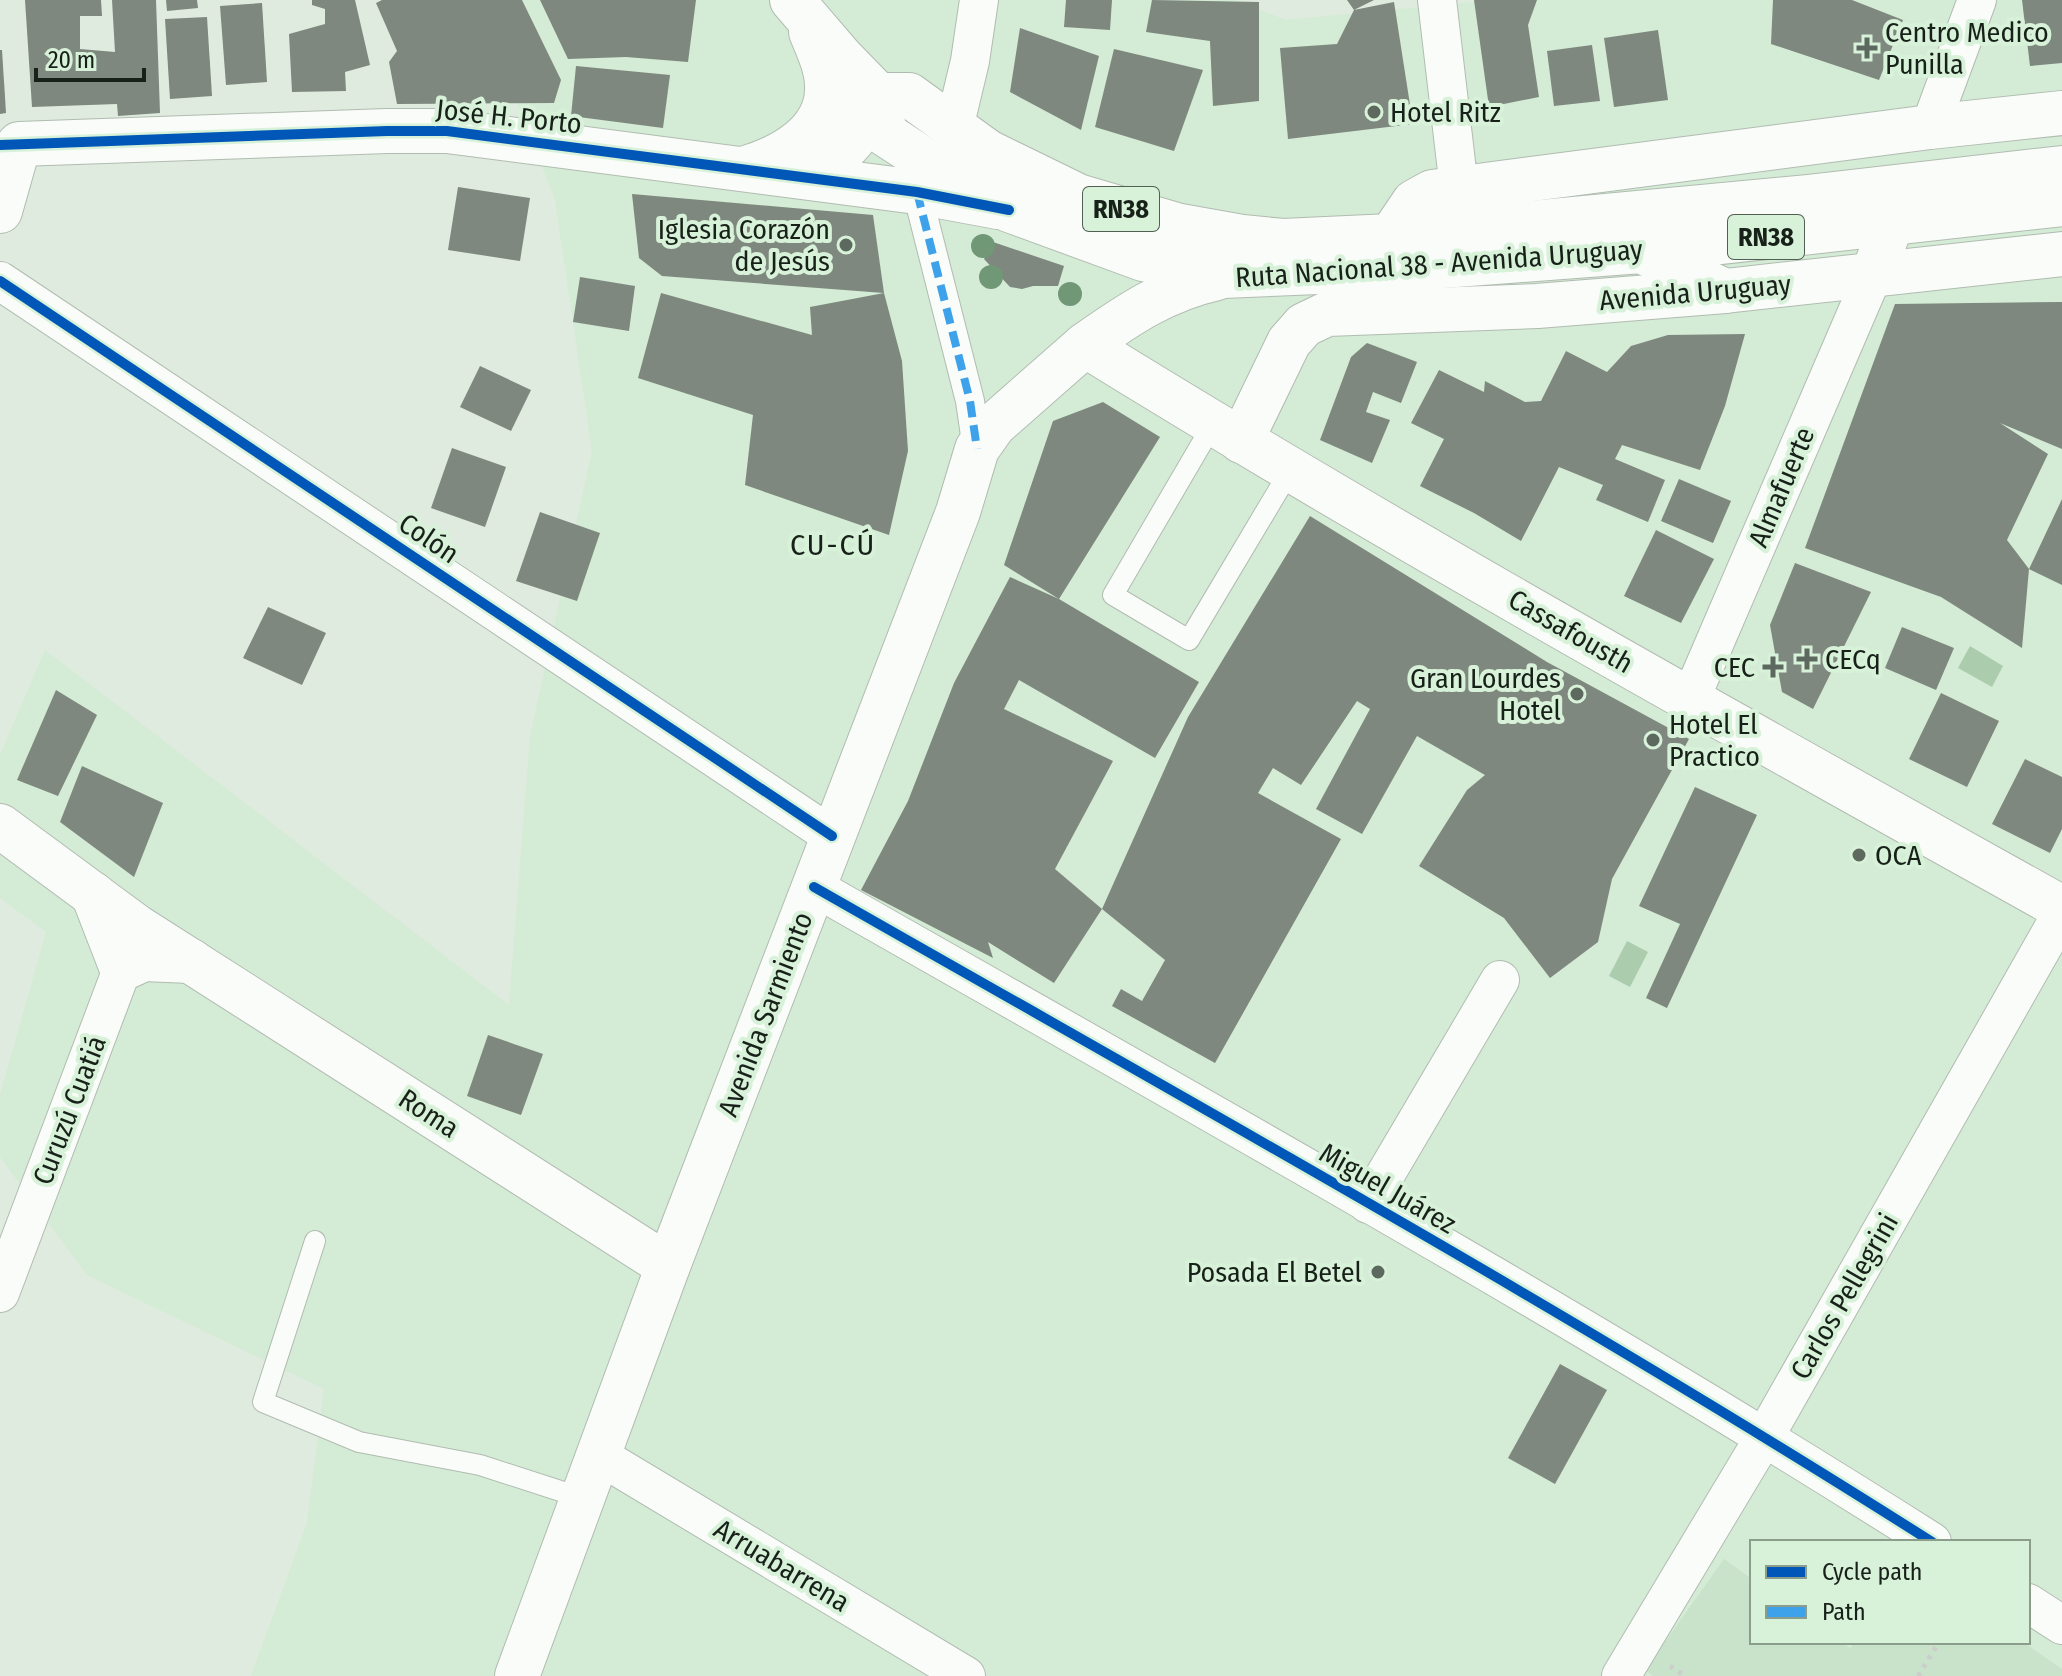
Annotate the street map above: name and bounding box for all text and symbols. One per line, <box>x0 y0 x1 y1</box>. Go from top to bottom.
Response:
place label: Centro Medico Punilla <box>1885 16 2049 81</box>
scale bar <box>36 32 144 82</box>
marker: Centro Medico Punilla <box>1856 37 1878 59</box>
text: 20 m <box>48 46 95 74</box>
street label: José H. Porto <box>435 92 583 141</box>
place label: Hotel Ritz <box>1390 96 1501 129</box>
marker: Hotel Ritz <box>1365 103 1383 121</box>
road number: RN38 <box>1083 187 1159 231</box>
place label: Iglesia Corazón de Jesús <box>658 213 830 278</box>
road number: RN38 <box>1728 215 1804 259</box>
street label: Ruta Nacional 38 - Avenida Uruguay <box>1234 233 1644 294</box>
marker: Iglesia Corazón de Jesús <box>837 236 855 254</box>
street label: Avenida Uruguay <box>1598 268 1793 317</box>
street label: Almafuerte <box>1742 422 1821 552</box>
street label: Colón <box>392 507 465 570</box>
district label: CU-CÚ <box>790 527 876 563</box>
street label: Cassafousth <box>1503 583 1639 680</box>
place label: CECq <box>1825 643 1881 676</box>
marker: CECq <box>1796 648 1818 670</box>
place label: CEC <box>1714 651 1755 684</box>
marker: CEC <box>1762 656 1784 678</box>
place label: Gran Lourdes Hotel <box>1410 662 1561 727</box>
marker: Gran Lourdes Hotel <box>1568 685 1586 703</box>
place label: Hotel El Practico <box>1669 708 1760 773</box>
marker: Hotel El Practico <box>1644 731 1662 749</box>
place label: OCA <box>1875 839 1922 872</box>
marker: OCA <box>1850 846 1868 864</box>
street label: Avenida Sarmiento <box>711 907 820 1121</box>
street label: Curuzú Cuatiá <box>26 1031 113 1189</box>
street label: Roma <box>393 1082 465 1145</box>
street label: Miguel Juárez <box>1314 1136 1462 1241</box>
street label: Carlos Pellegrini <box>1784 1208 1905 1385</box>
place label: Posada El Betel <box>1187 1256 1362 1289</box>
marker: Posada El Betel <box>1369 1263 1387 1281</box>
street label: Arruabarrena <box>708 1512 855 1619</box>
legend <box>1750 1540 2030 1644</box>
text: Cycle path <box>1822 1558 1922 1586</box>
text: Path <box>1822 1598 1866 1626</box>

